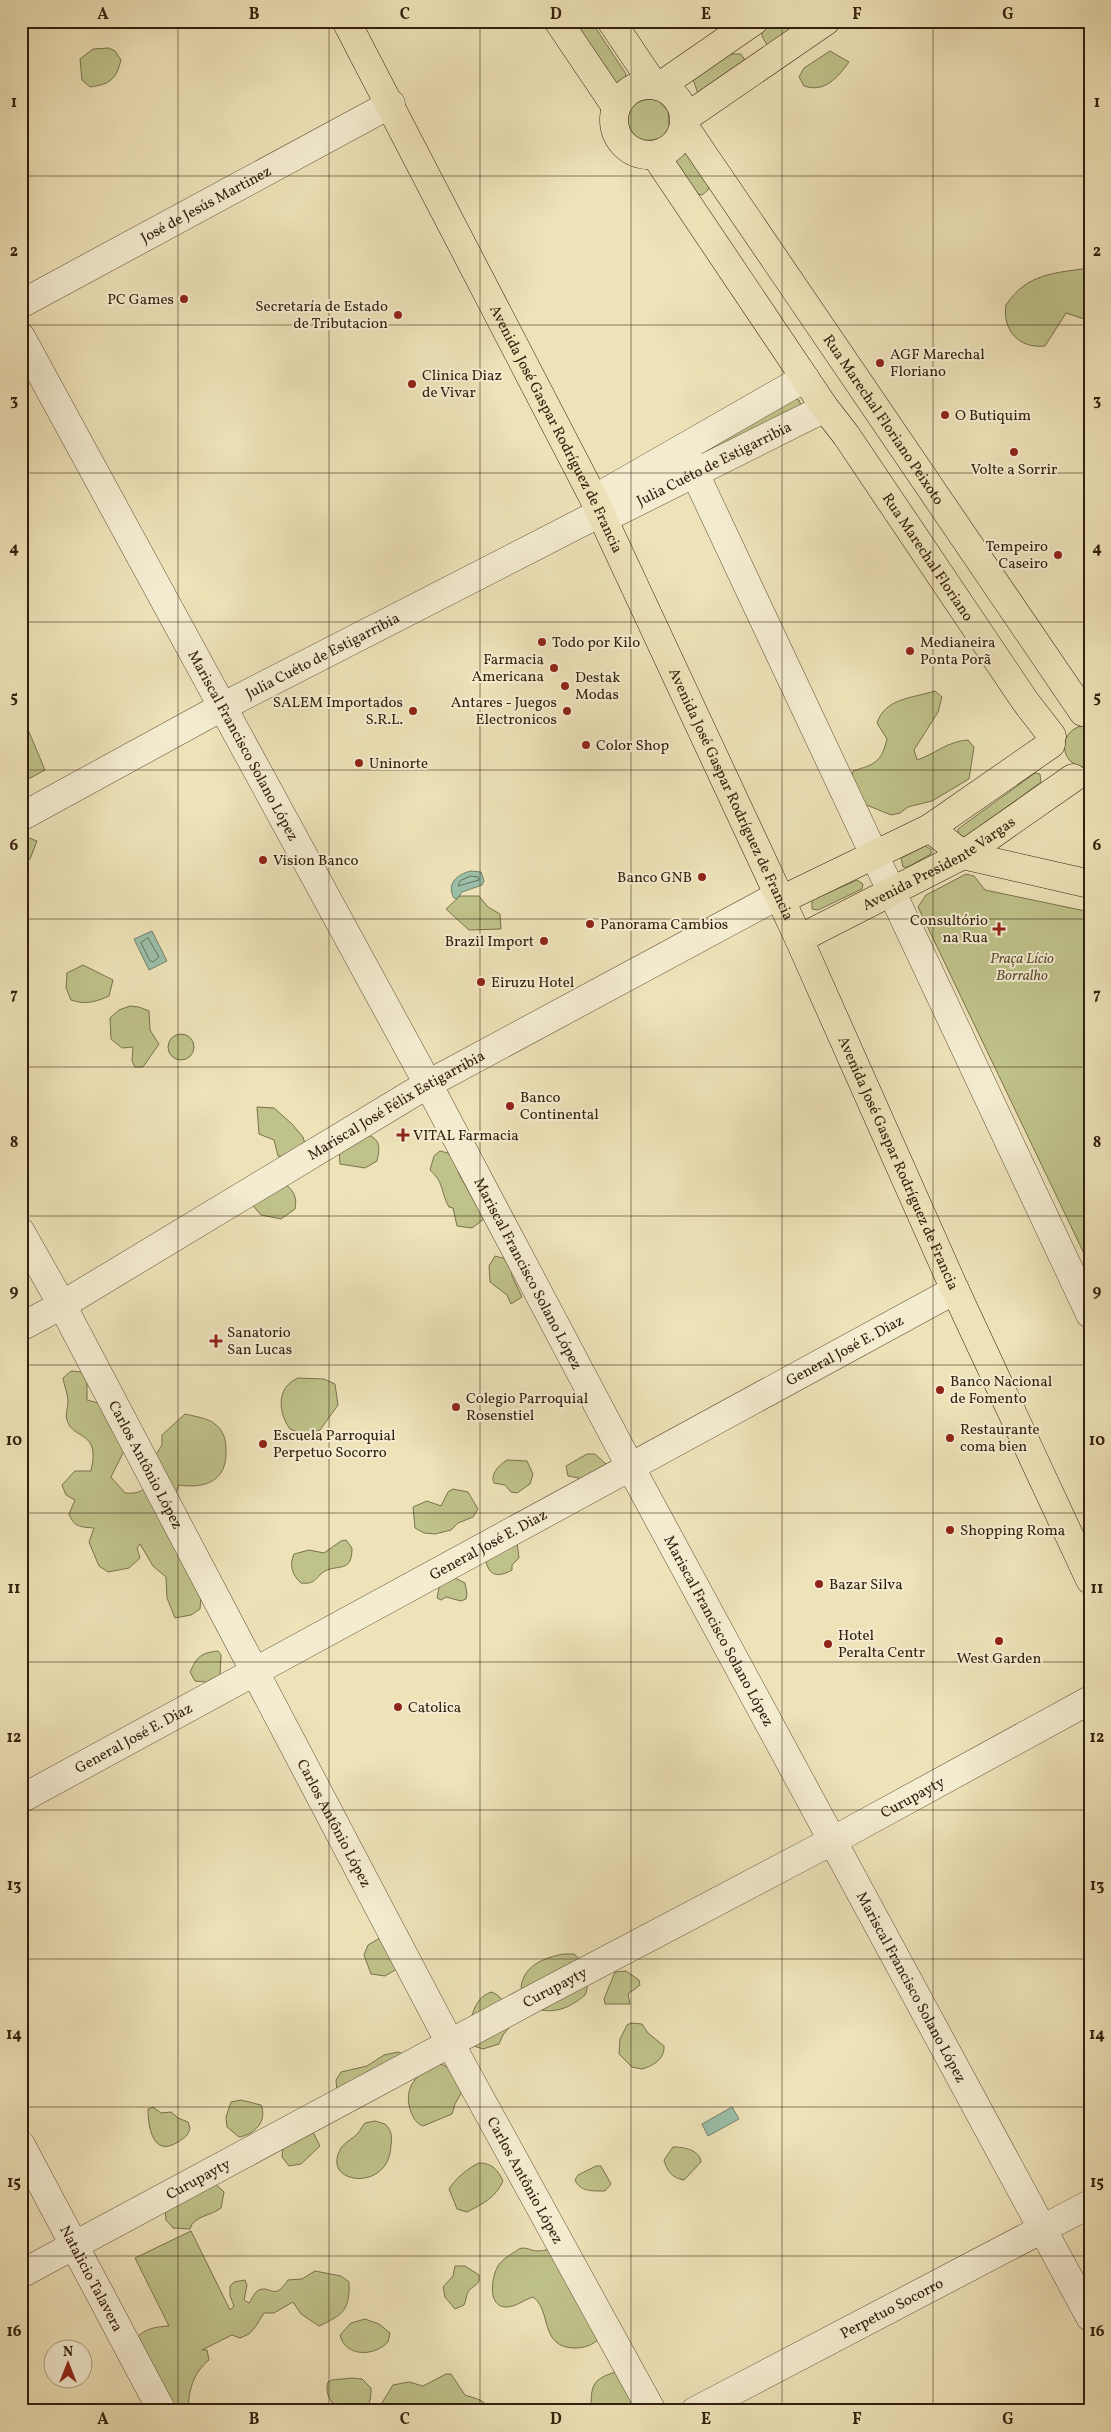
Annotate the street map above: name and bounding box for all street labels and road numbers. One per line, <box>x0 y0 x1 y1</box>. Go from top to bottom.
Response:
street label: José de Jesús Martinez <box>137 162 275 249</box>
street label: Avenida José Gaspar Rodríguez de Francia <box>483 302 627 557</box>
street label: Rua Marechal Floriano Peixoto <box>817 331 948 510</box>
street label: Julia Cuéto de Estigarribia <box>634 417 796 512</box>
street label: Rua Marechal Floriano <box>876 489 978 626</box>
street label: Julia Cuéto de Estigarribia <box>242 608 404 705</box>
street label: Mariscal Francisco Solano López <box>182 647 303 845</box>
street label: Avenida José Gaspar Rodríguez de Francia <box>662 665 798 924</box>
street label: Avenida Presidente Vargas <box>859 812 1020 917</box>
street label: Avenida José Gaspar Rodríguez de Francia <box>832 1033 963 1294</box>
street label: Mariscal José Félix Estigarribia <box>304 1046 489 1166</box>
street label: Mariscal Francisco Solano López <box>467 1175 586 1374</box>
street label: General José E. Diaz <box>783 1311 908 1392</box>
street label: Carlos Antônio López <box>102 1397 187 1533</box>
street label: General José E. Diaz <box>426 1505 551 1586</box>
street label: Mariscal Francisco Solano López <box>657 1532 778 1731</box>
street label: General José E. Diaz <box>72 1698 197 1780</box>
street label: Carlos Antônio López <box>291 1756 375 1892</box>
street label: Curupayty <box>877 1772 949 1824</box>
street label: Mariscal Francisco Solano López <box>850 1888 970 2087</box>
street label: Curupayty <box>520 1963 591 2014</box>
street label: Carlos Antônio López <box>481 2113 567 2248</box>
street label: Curupayty <box>163 2154 235 2206</box>
street label: Natalicio Talavera <box>54 2222 127 2336</box>
street label: Perpetuo Socorro <box>837 2274 948 2345</box>

